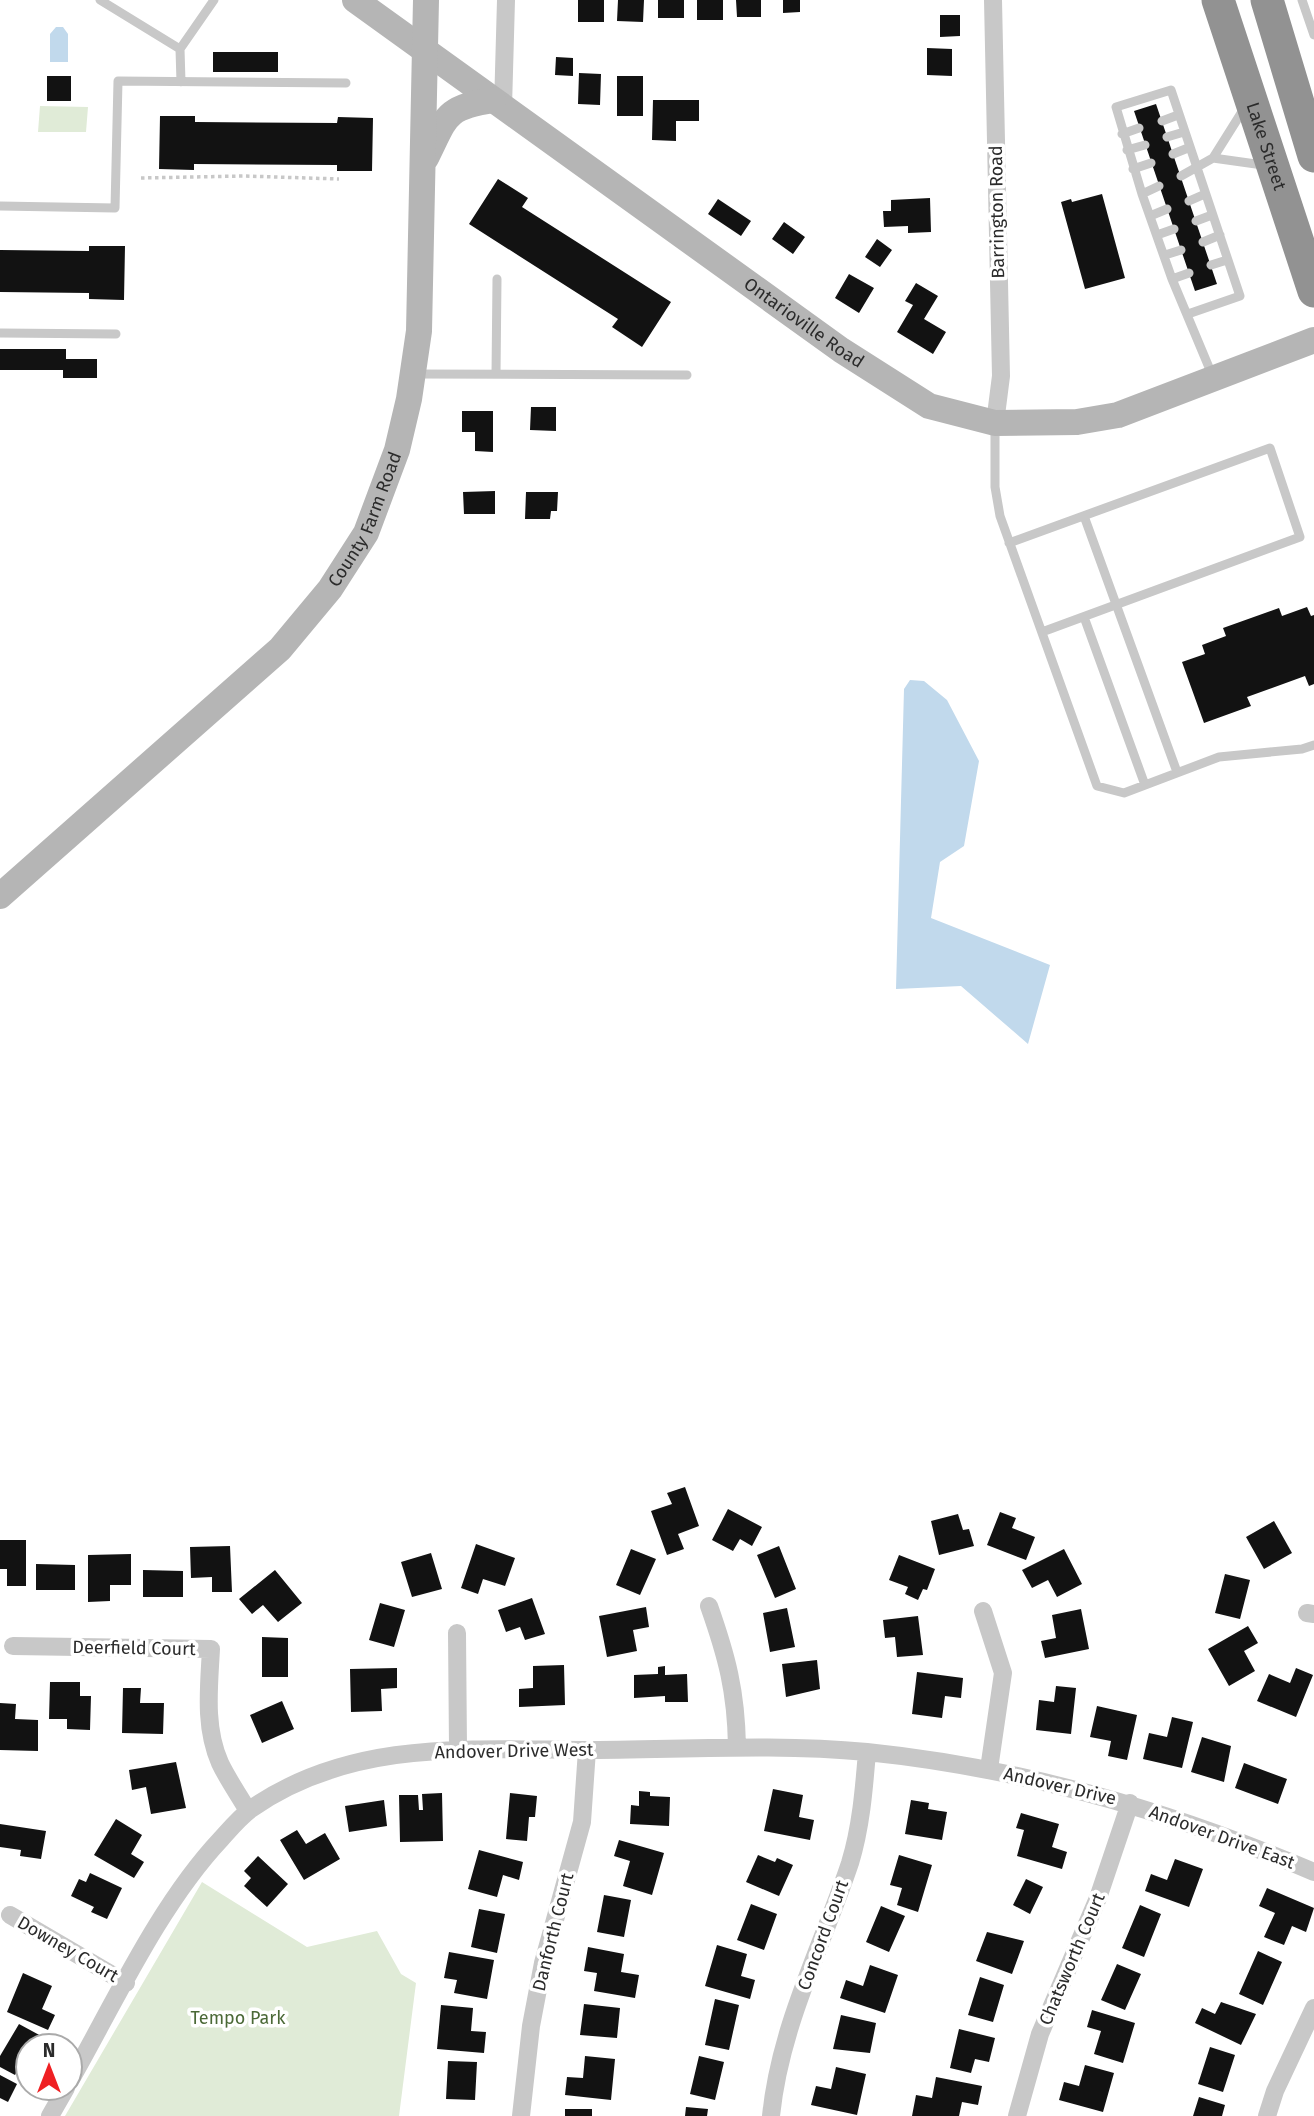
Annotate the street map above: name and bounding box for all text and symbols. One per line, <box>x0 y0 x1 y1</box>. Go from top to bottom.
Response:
street label: Lake Street <box>1242 100 1291 193</box>
street label: Barrington Road <box>985 145 1009 279</box>
street label: Ontarioville Road <box>740 273 868 373</box>
street label: County Farm Road <box>323 449 406 591</box>
street label: Deerfield Court <box>72 1636 196 1660</box>
street label: Andover Drive West <box>434 1739 594 1763</box>
street label: Andover Drive <box>1002 1762 1118 1810</box>
street label: Andover Drive East <box>1146 1800 1298 1874</box>
street label: Danforth Court <box>528 1870 578 1993</box>
street label: Concord Court <box>793 1876 853 1993</box>
street label: Chatsworth Court <box>1034 1889 1110 2028</box>
street label: Downey Court <box>14 1911 123 1987</box>
park label: Tempo Park <box>191 2007 286 2029</box>
north arrow <box>14 2032 84 2102</box>
text: N <box>43 2039 55 2062</box>

